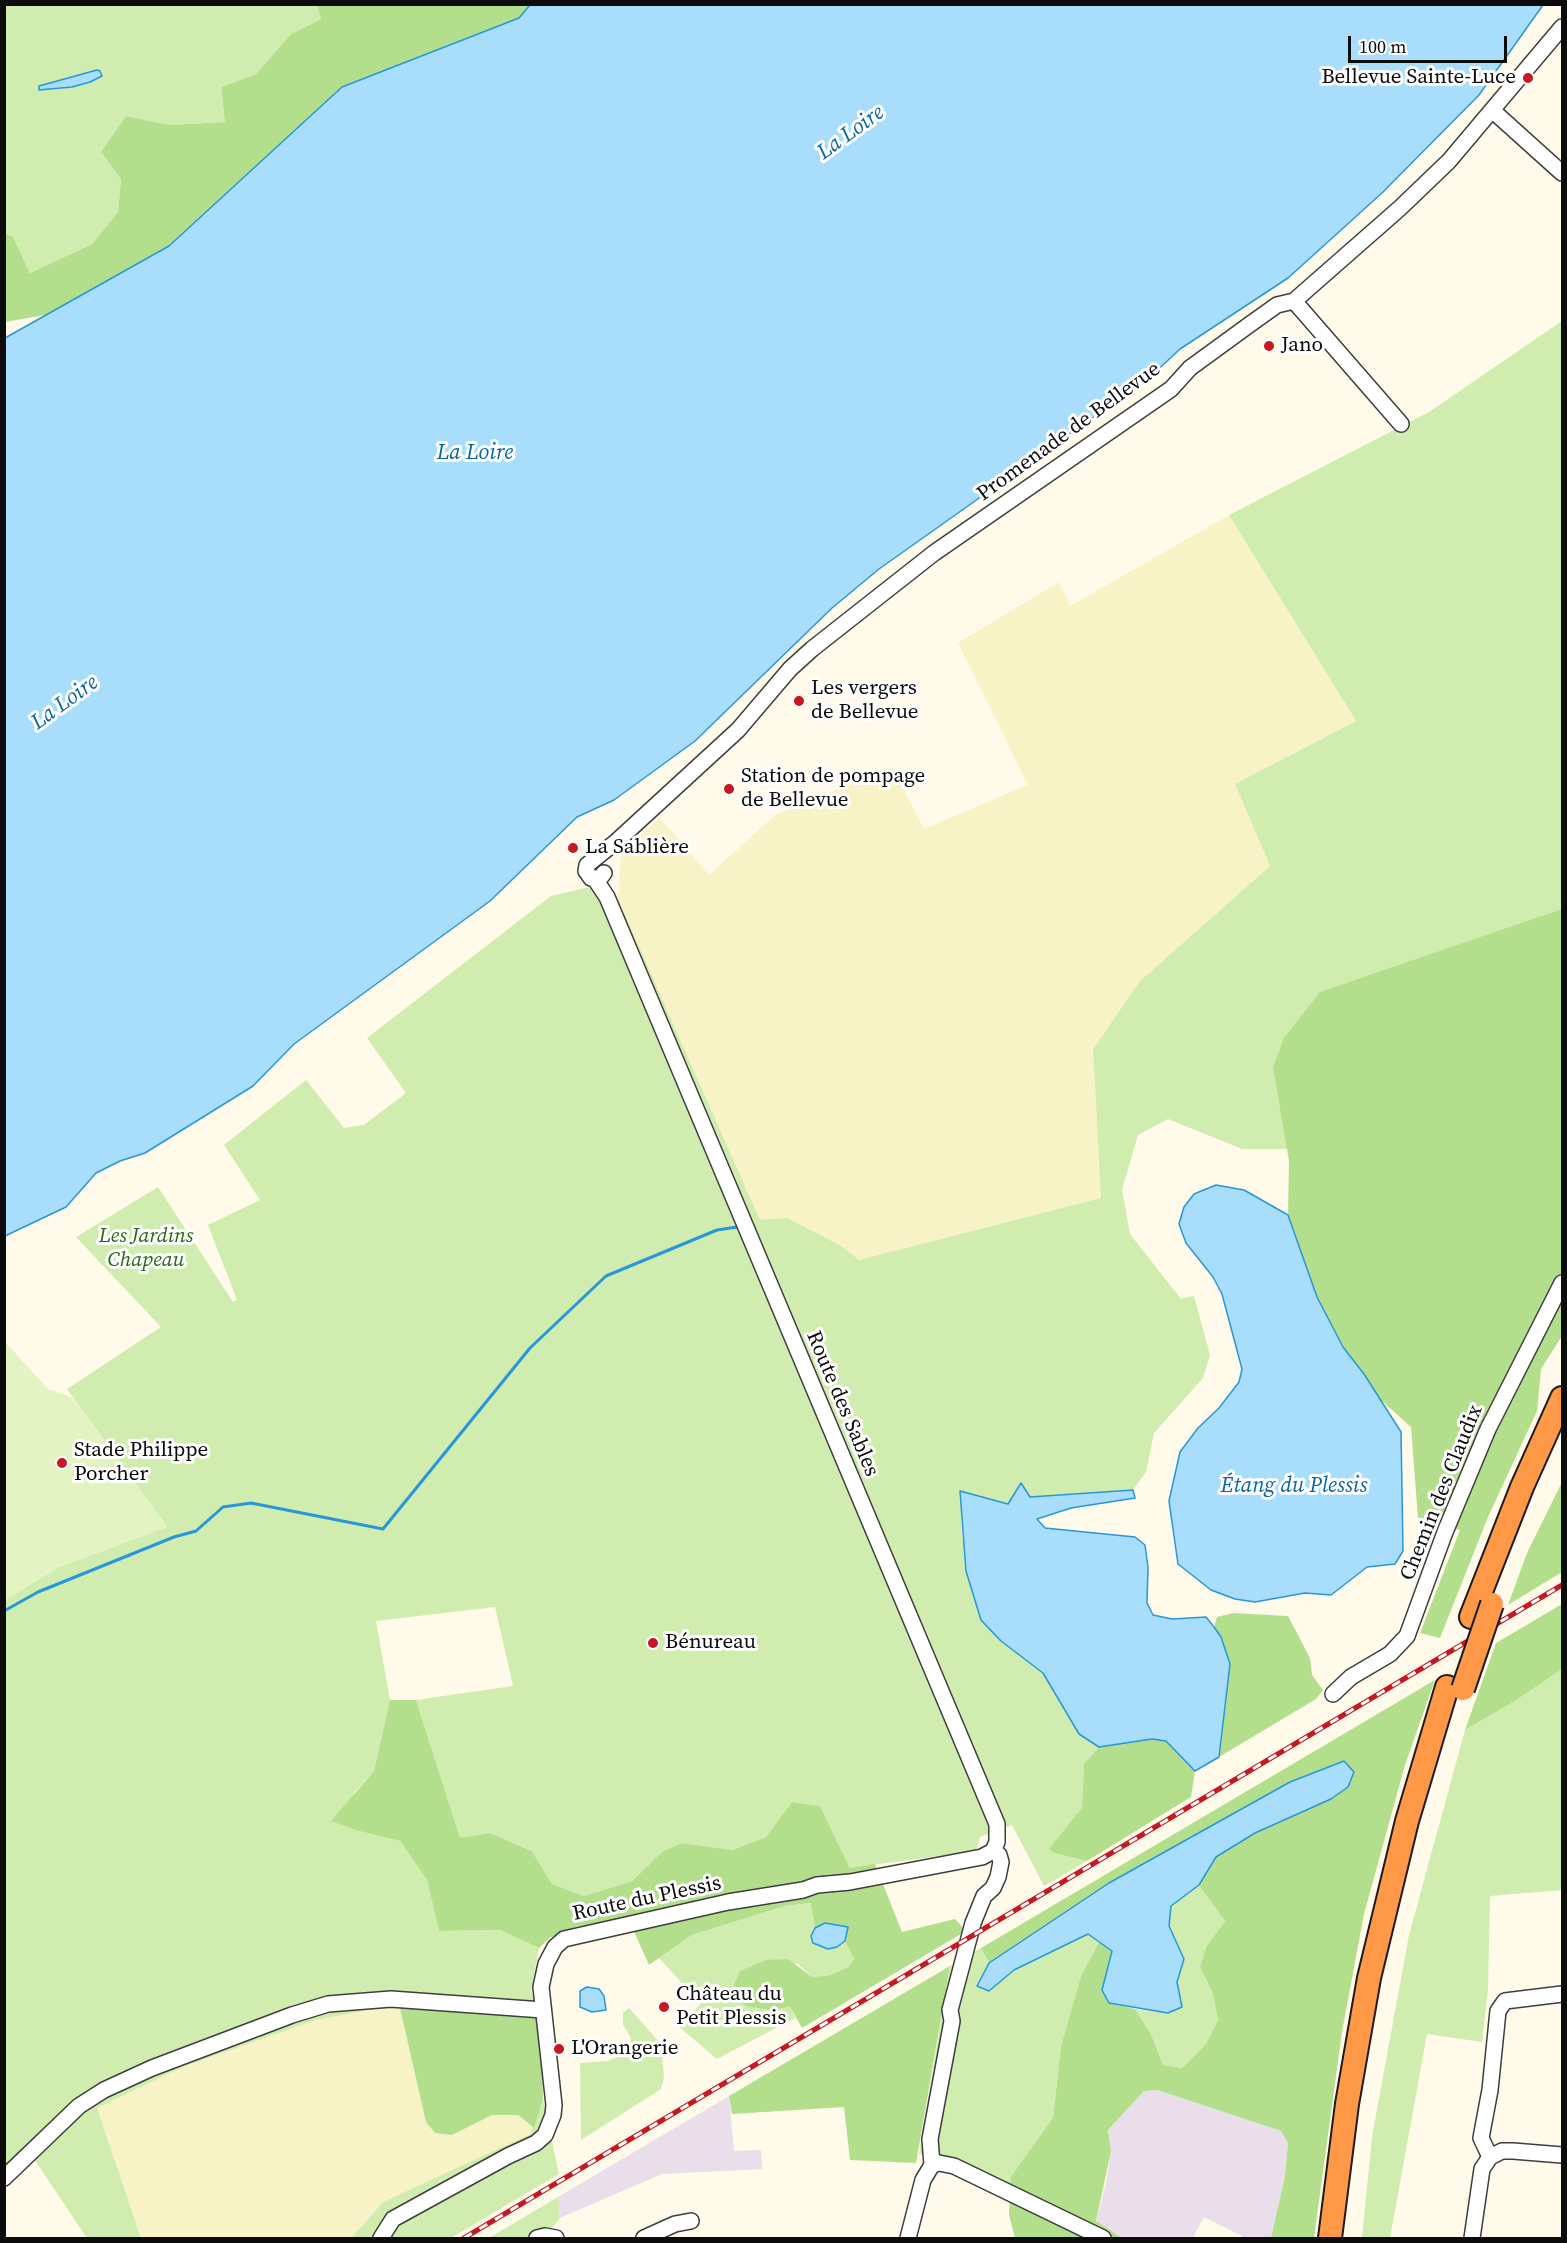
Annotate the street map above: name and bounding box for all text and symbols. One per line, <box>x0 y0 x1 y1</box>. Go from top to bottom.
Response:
scale bar <box>1351 24 1510 62</box>
text: 100 m <box>1359 34 1406 59</box>
place label: Bellevue Sainte-Luce <box>1321 65 1516 91</box>
marker: Bellevue Sainte-Luce <box>1521 71 1535 85</box>
water label: La Loire <box>812 100 890 166</box>
place label: Jano <box>1281 333 1323 359</box>
marker: Jano <box>1262 339 1276 353</box>
street label: Promenade de Bellevue <box>972 357 1166 507</box>
water label: La Loire <box>437 440 513 466</box>
water label: La Loire <box>26 670 104 736</box>
place label: Les vergers de Bellevue <box>811 676 919 726</box>
marker: Les vergers de Bellevue <box>792 694 806 708</box>
place label: Station de pompage de Bellevue <box>741 764 925 814</box>
marker: Station de pompage de Bellevue <box>722 782 736 796</box>
place label: La Sablière <box>585 835 689 861</box>
marker: La Sablière <box>566 841 580 855</box>
park label: Les Jardins Chapeau <box>99 1224 193 1274</box>
street label: Route des Sables <box>800 1328 884 1480</box>
street label: Chemin des Claudix <box>1395 1401 1489 1585</box>
place label: Stade Philippe Porcher <box>74 1438 208 1488</box>
marker: Stade Philippe Porcher <box>55 1456 69 1470</box>
water label: Étang du Plessis <box>1221 1473 1367 1499</box>
place label: Bénureau <box>665 1630 756 1656</box>
marker: Bénureau <box>646 1636 660 1650</box>
street label: Route du Plessis <box>570 1871 724 1927</box>
place label: Château du Petit Plessis <box>676 1982 786 2032</box>
marker: Château du Petit Plessis <box>657 2000 671 2014</box>
place label: L'Orangerie <box>571 2036 678 2062</box>
marker: L'Orangerie <box>552 2042 566 2056</box>

